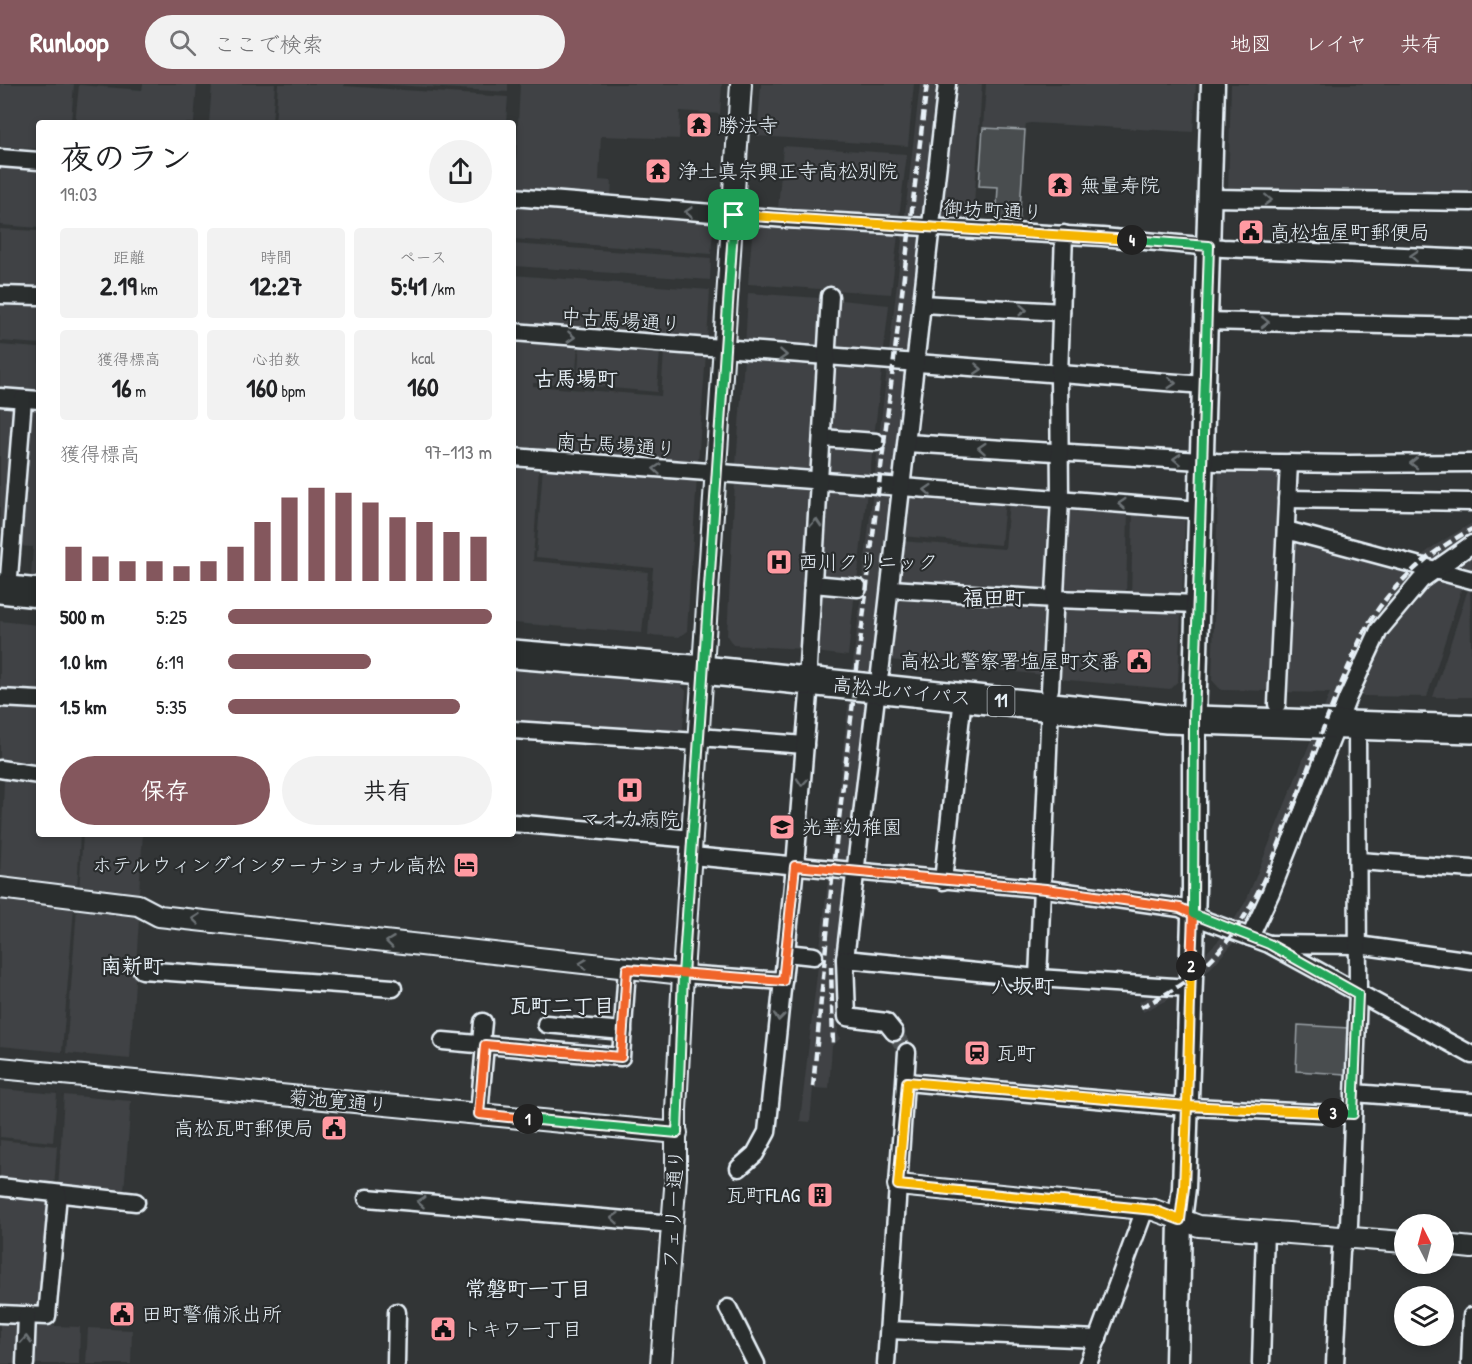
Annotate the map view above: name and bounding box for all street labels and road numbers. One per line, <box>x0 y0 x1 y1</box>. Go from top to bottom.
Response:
street label: 御坊町通り <box>942 193 1044 226</box>
street label: 中古馬場通り <box>560 302 682 337</box>
street label: 南古馬場通り <box>555 427 677 462</box>
street label: 高松北バイパス <box>831 670 973 711</box>
road number: 11 <box>988 686 1014 716</box>
street label: 菊池寛通り <box>287 1083 389 1118</box>
street label: フェリー通り <box>656 1148 689 1270</box>

